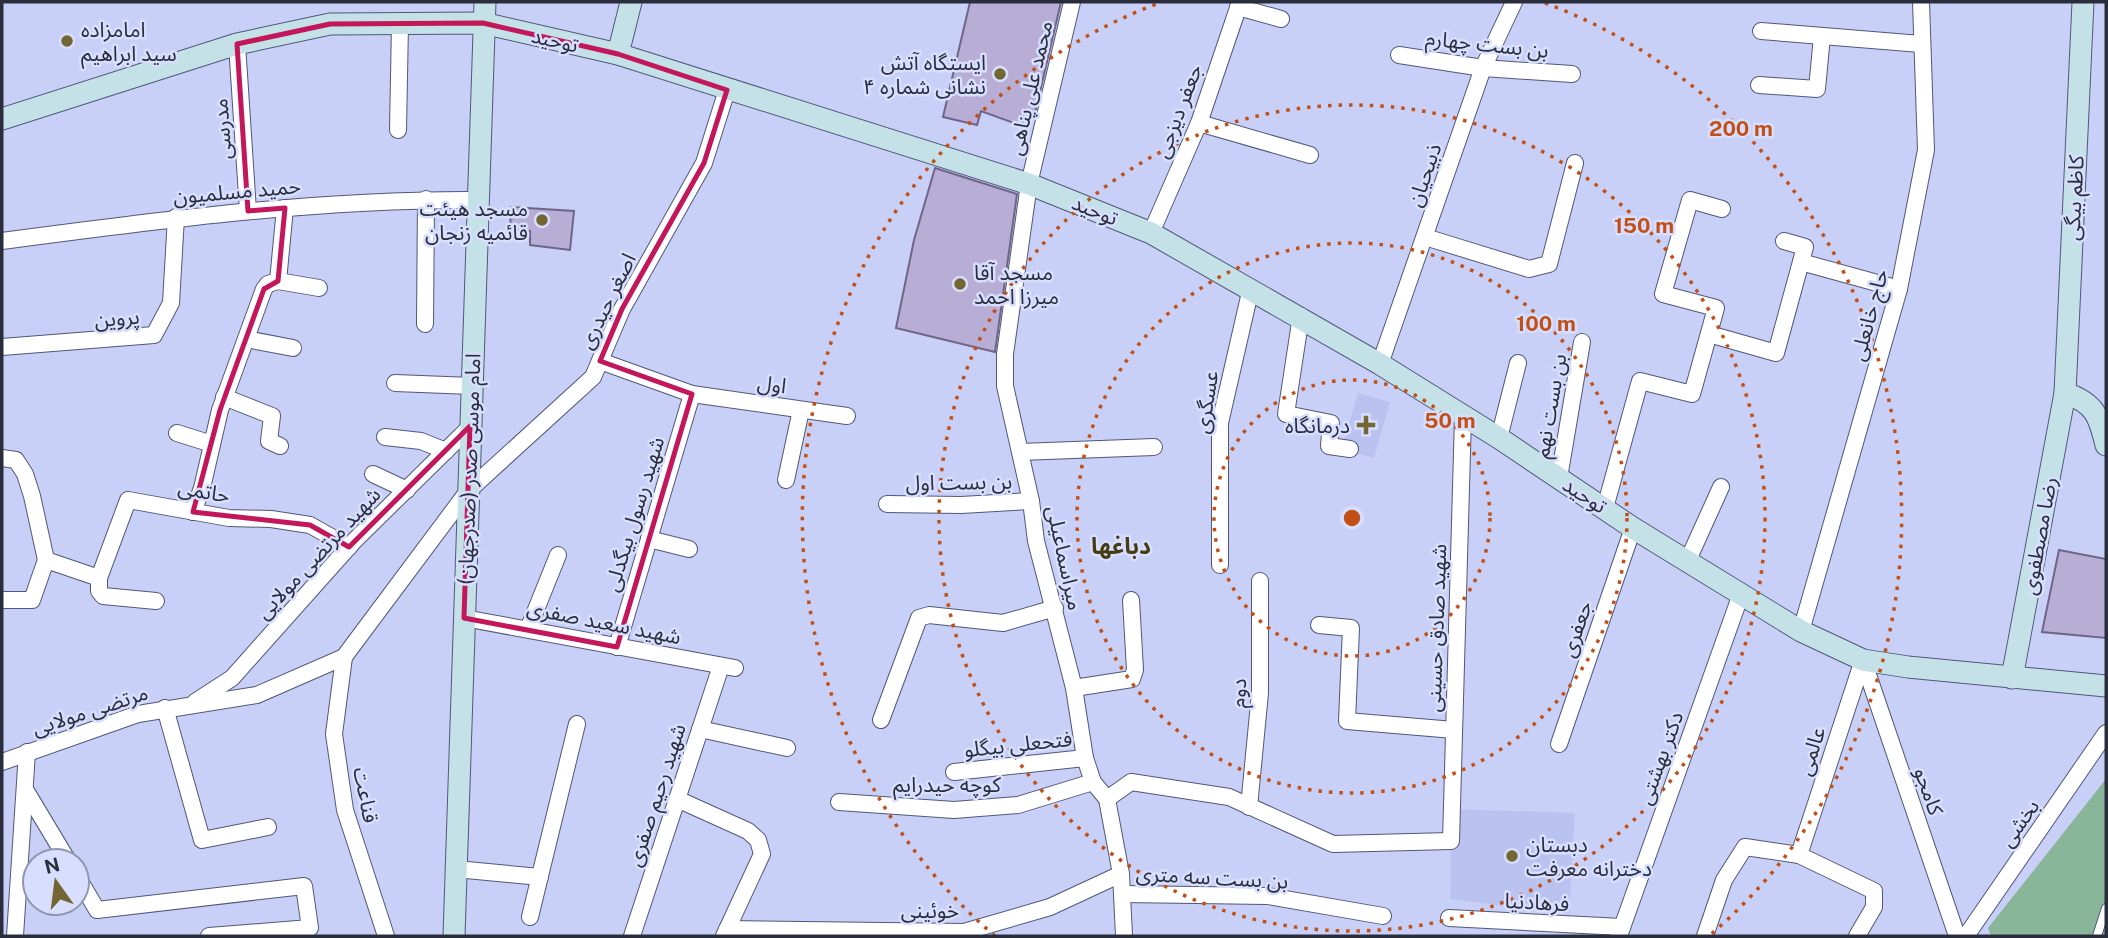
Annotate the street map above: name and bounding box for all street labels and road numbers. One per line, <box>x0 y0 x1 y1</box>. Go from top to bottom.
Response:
street label: محمد علی پناهی <box>1002 18 1059 158</box>
street label: توحید <box>529 22 581 58</box>
street label: بن بست چهارم <box>1424 25 1550 67</box>
street label: جعفر دیزجی <box>1149 60 1207 162</box>
street label: مدرسی <box>207 98 237 160</box>
street label: ذبیحیان <box>1402 140 1446 210</box>
street label: کاظم بیگی <box>2059 154 2092 242</box>
street label: حمید مسلمیون <box>172 173 302 209</box>
street label: توحید <box>1068 189 1122 231</box>
street label: اصغر حیدری <box>573 249 641 353</box>
street label: حاج خانعلی <box>1845 266 1896 364</box>
street label: پروین <box>93 304 141 334</box>
street label: بن بست نهم <box>1529 352 1574 461</box>
street label: (صدرجهان) امام موسی صدر <box>452 353 490 585</box>
street label: عسگری <box>1189 369 1223 435</box>
street label: اول <box>756 370 788 398</box>
street label: شهید رسول بیگدلی <box>599 434 669 594</box>
street label: بن بست اول <box>905 469 1013 495</box>
street label: توحید <box>1558 472 1612 518</box>
street label: حاتمی <box>176 474 232 508</box>
street label: رضا مصطفوی <box>2016 475 2062 597</box>
street label: شهید مرتضی مولایی <box>250 482 386 624</box>
street label: میراسماعیلی <box>1042 503 1088 613</box>
street label: شهید صادق حسینی <box>1421 543 1451 713</box>
street label: شهید سعید صفری <box>525 595 683 649</box>
street label: جعفری <box>1555 598 1597 660</box>
street label: دوم <box>1225 678 1255 709</box>
street label: مرتضی مولایی <box>29 680 151 740</box>
street label: دکتر بهشتی <box>1632 708 1688 808</box>
street label: شهید رحیم صفری <box>621 720 694 871</box>
street label: عالمی <box>1791 723 1831 779</box>
street label: فتحعلی بیگلو <box>963 726 1073 762</box>
street label: کامجو <box>1909 764 1949 819</box>
street label: قناعت <box>348 765 384 825</box>
street label: کوچه حیدرایم <box>893 772 1001 800</box>
street label: بخشی <box>1994 794 2044 852</box>
street label: بن بست سه متری <box>1135 861 1289 893</box>
street label: فرهادنیا <box>1504 888 1570 916</box>
street label: خوئینی <box>901 898 959 923</box>

